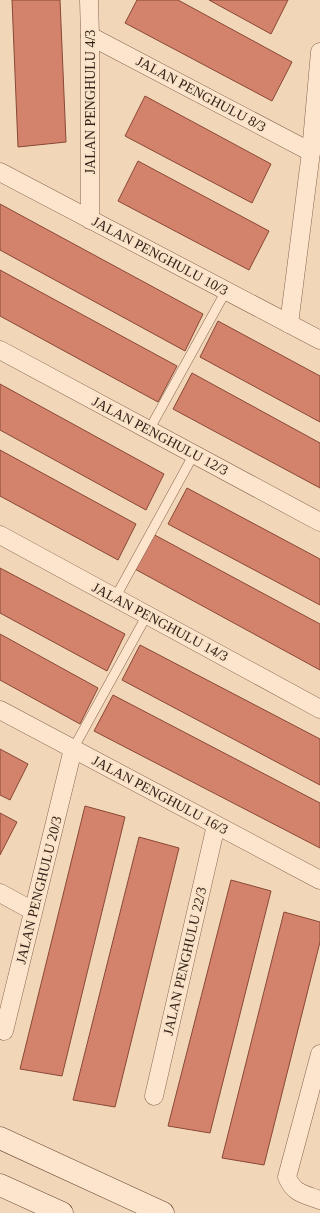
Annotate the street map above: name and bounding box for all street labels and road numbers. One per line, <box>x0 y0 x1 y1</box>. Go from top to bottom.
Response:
street label: JALAN PENGHULU 4/3 <box>83 30 98 174</box>
street label: JALAN PENGHULU 8/3 <box>134 53 268 135</box>
street label: JALAN PENGHULU 10/3 <box>90 214 230 298</box>
street label: JALAN PENGHULU 12/3 <box>90 394 230 478</box>
street label: JALAN PENGHULU 14/3 <box>90 580 230 664</box>
street label: JALAN PENGHULU 16/3 <box>90 753 230 837</box>
street label: JALAN PENGHULU 20/3 <box>13 815 65 965</box>
street label: JALAN PENGHULU 22/3 <box>161 885 209 1037</box>

